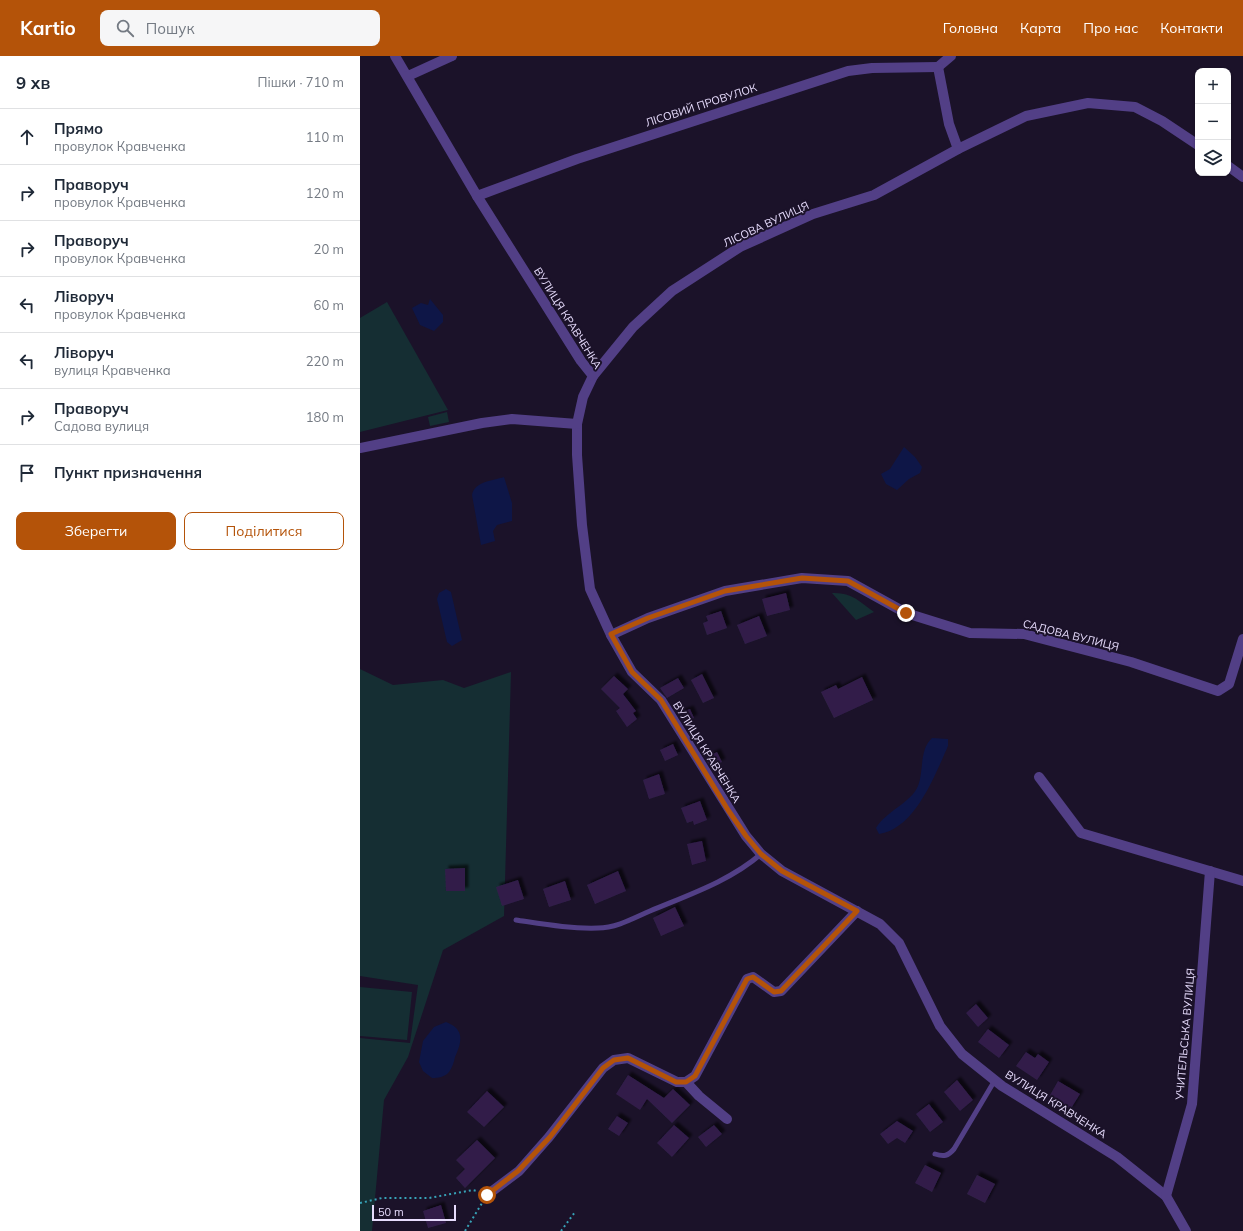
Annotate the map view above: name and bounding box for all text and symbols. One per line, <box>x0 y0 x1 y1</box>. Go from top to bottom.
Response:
search box <box>100 10 380 46</box>
text: Kartio <box>20 16 76 40</box>
icon: search <box>114 17 136 39</box>
text: Пошук <box>146 19 194 38</box>
text: Головна <box>943 19 998 37</box>
text: Карта <box>1020 19 1061 37</box>
text: Про нас <box>1083 19 1138 37</box>
text: Контакти <box>1160 19 1223 37</box>
map controls <box>1195 68 1231 176</box>
button: + <box>1195 68 1231 104</box>
text: 9 хв <box>16 72 50 93</box>
text: Пішки · 710 m <box>257 74 344 90</box>
street label: ЛІСОВИЙ ПРОВУЛОК <box>643 80 759 130</box>
button: − <box>1195 104 1231 140</box>
text: Прямо <box>54 119 103 138</box>
icon: ahead <box>16 126 38 148</box>
text: 110 m <box>306 129 344 145</box>
text: провулок Кравченка <box>54 138 186 154</box>
button: layers <box>1195 140 1231 176</box>
text: Праворуч <box>54 175 129 194</box>
icon: right <box>16 182 38 204</box>
text: 120 m <box>306 185 344 201</box>
text: провулок Кравченка <box>54 194 186 210</box>
street label: ЛІСОВА ВУЛИЦЯ <box>721 198 811 250</box>
text: Праворуч <box>54 231 129 250</box>
icon: right <box>16 238 38 260</box>
text: 20 m <box>314 241 344 257</box>
text: провулок Кравченка <box>54 250 186 266</box>
street label: ВУЛИЦЯ КРАВЧЕНКА <box>531 265 605 371</box>
text: Ліворуч <box>54 287 114 306</box>
icon: left <box>16 294 38 316</box>
text: 60 m <box>314 297 344 313</box>
text: провулок Кравченка <box>54 306 186 322</box>
text: Ліворуч <box>54 343 114 362</box>
icon: left <box>16 350 38 372</box>
text: 220 m <box>306 353 344 369</box>
text: вулиця Кравченка <box>54 362 171 378</box>
text: Праворуч <box>54 399 129 418</box>
icon: right <box>16 406 38 428</box>
text: 180 m <box>306 409 344 425</box>
text: Садова вулиця <box>54 418 149 434</box>
icon: arrive <box>16 462 38 484</box>
text: Пункт призначення <box>54 463 202 482</box>
button: Зберегти <box>16 512 176 550</box>
button: Поділитися <box>184 512 344 550</box>
route end <box>897 604 915 622</box>
street label: САДОВА ВУЛИЦЯ <box>1022 616 1120 654</box>
street label: ВУЛИЦЯ КРАВЧЕНКА <box>670 699 744 805</box>
street label: УЧИТЕЛЬСЬКА ВУЛИЦЯ <box>1172 967 1198 1102</box>
street label: ВУЛИЦЯ КРАВЧЕНКА <box>1003 1067 1109 1141</box>
route start <box>478 1186 496 1204</box>
scale bar <box>372 1203 456 1222</box>
text: 50 m <box>378 1205 404 1219</box>

